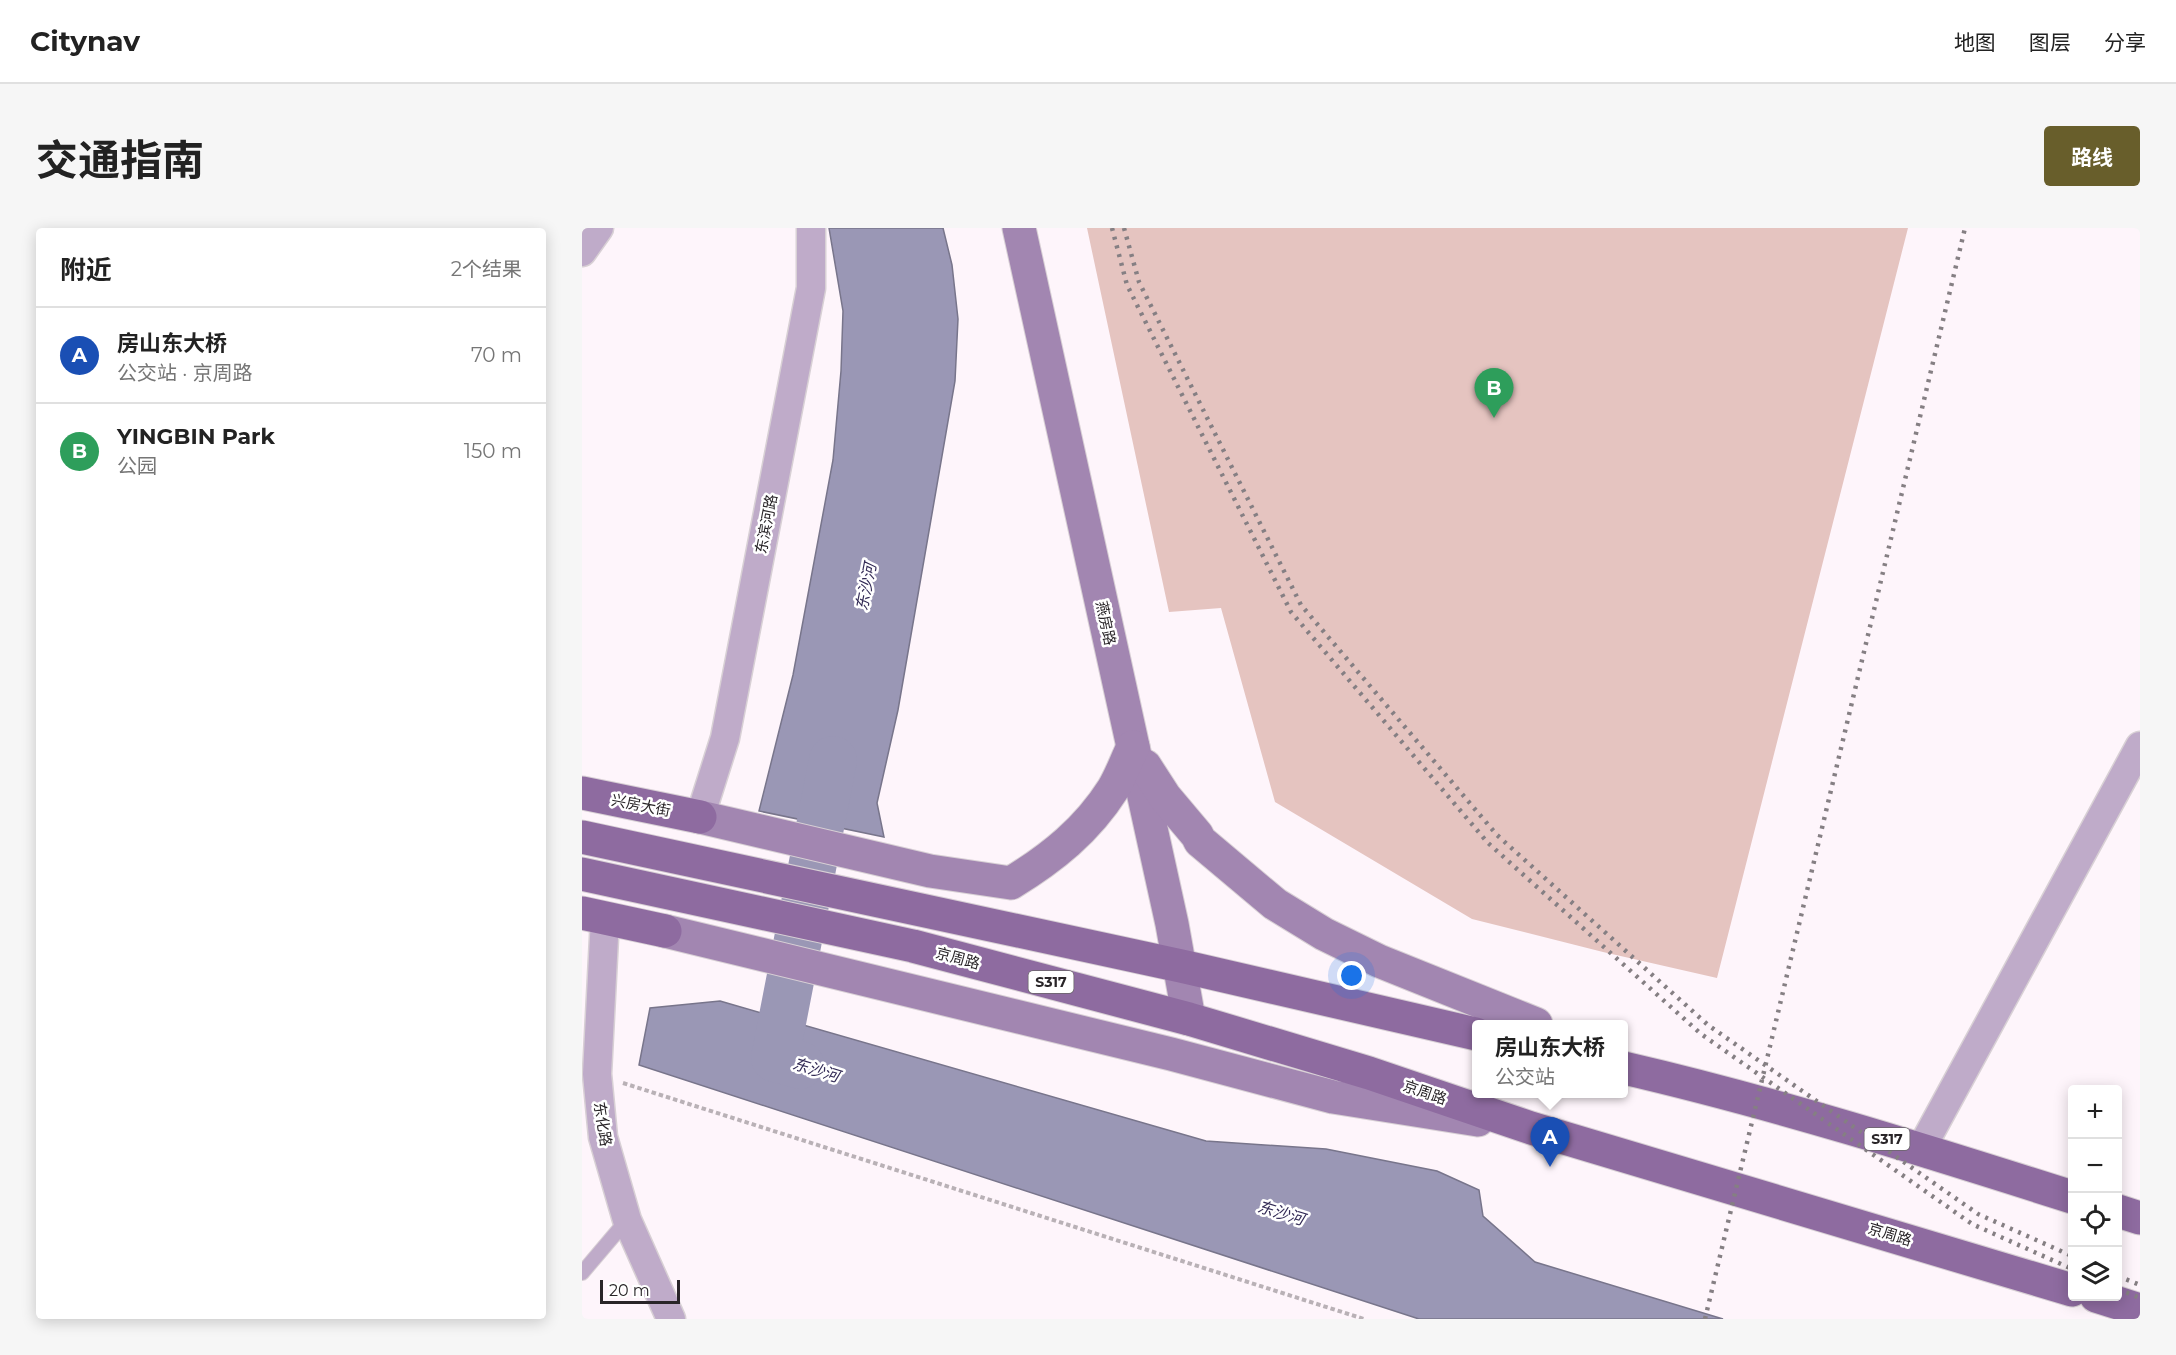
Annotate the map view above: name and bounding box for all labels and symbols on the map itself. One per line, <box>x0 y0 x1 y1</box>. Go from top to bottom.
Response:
pin: B <box>1474 368 1514 418</box>
street label: 东滨河路 <box>751 493 781 555</box>
water label: 东沙河 <box>852 559 880 612</box>
street label: 燕房路 <box>1092 599 1120 647</box>
street label: 兴房大街 <box>610 790 672 820</box>
street label: 京周路 <box>934 943 982 973</box>
your location <box>1337 961 1366 990</box>
road number: S317 <box>1028 971 1074 993</box>
water label: 东沙河 <box>790 1054 845 1087</box>
street label: 京周路 <box>1401 1076 1449 1108</box>
street label: 东化路 <box>590 1100 616 1148</box>
pin: A <box>1530 1118 1570 1167</box>
road number: S317 <box>1864 1128 1910 1150</box>
water label: 东沙河 <box>1255 1197 1310 1230</box>
street label: 京周路 <box>1866 1218 1914 1250</box>
scale bar <box>600 1277 680 1304</box>

